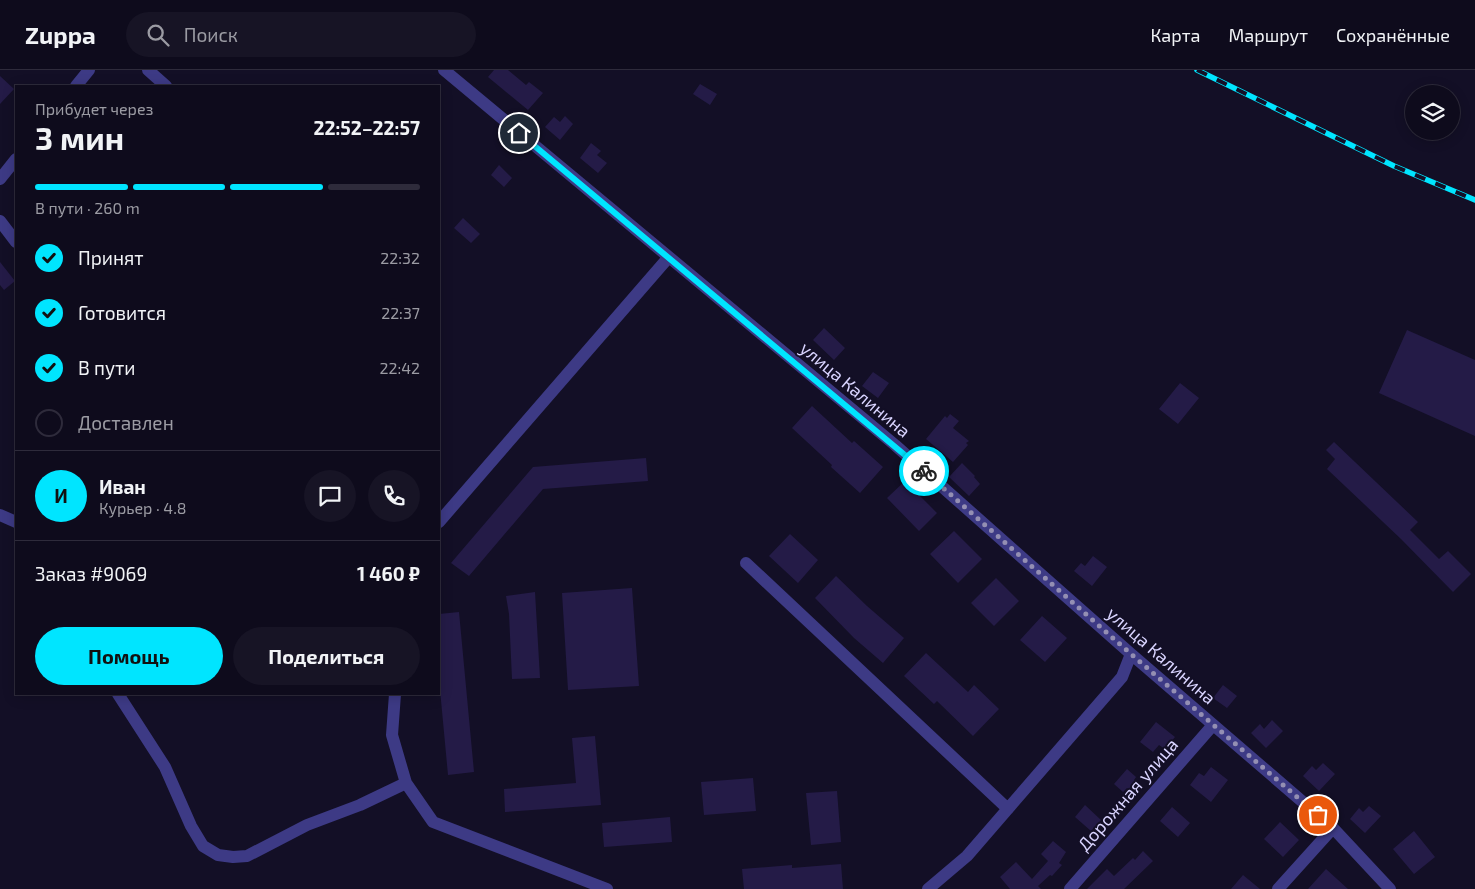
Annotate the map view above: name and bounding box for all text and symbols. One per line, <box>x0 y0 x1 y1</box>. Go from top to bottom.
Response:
search box <box>126 12 476 57</box>
text: Zuppa <box>25 20 96 49</box>
icon: search <box>144 21 172 49</box>
text: Поиск <box>184 23 238 46</box>
text: Карта <box>1150 24 1200 46</box>
text: Маршрут <box>1228 24 1308 46</box>
text: Сохранённые <box>1336 24 1450 46</box>
map controls <box>1405 85 1460 140</box>
button: layers <box>1405 85 1460 140</box>
text: Прибудет через <box>35 99 153 118</box>
pin <box>498 112 540 154</box>
text: 22:52–22:57 <box>313 116 420 139</box>
text: 3 мин <box>35 118 124 156</box>
icon: home <box>505 119 533 147</box>
text: В пути · 260 m <box>35 198 140 217</box>
icon: check <box>35 244 63 272</box>
text: Принят <box>78 246 144 269</box>
text: 22:32 <box>380 248 420 267</box>
icon: check <box>35 299 63 327</box>
text: Готовится <box>78 301 166 324</box>
text: 22:37 <box>381 303 420 322</box>
street label: улица Калинина <box>796 337 915 442</box>
icon: check <box>35 354 63 382</box>
text: В пути <box>78 356 136 379</box>
text: 22:42 <box>379 358 420 377</box>
text: Доставлен <box>78 411 174 434</box>
courier <box>899 446 949 496</box>
icon: bike <box>910 457 938 485</box>
button: chat <box>304 470 356 522</box>
button: phone <box>368 470 420 522</box>
text: Иван <box>99 475 146 498</box>
text: И <box>54 484 68 507</box>
text: Курьер · 4.8 <box>99 498 187 517</box>
text: Заказ #9069 <box>35 562 147 585</box>
text: 1 460 ₽ <box>357 562 420 585</box>
street label: улица Калинина <box>1103 602 1221 709</box>
button: Помощь <box>35 627 223 685</box>
button: Поделиться <box>233 627 420 685</box>
street label: Дорожная улица <box>1072 733 1182 855</box>
pin <box>1297 794 1339 836</box>
icon: bag <box>1304 801 1332 829</box>

